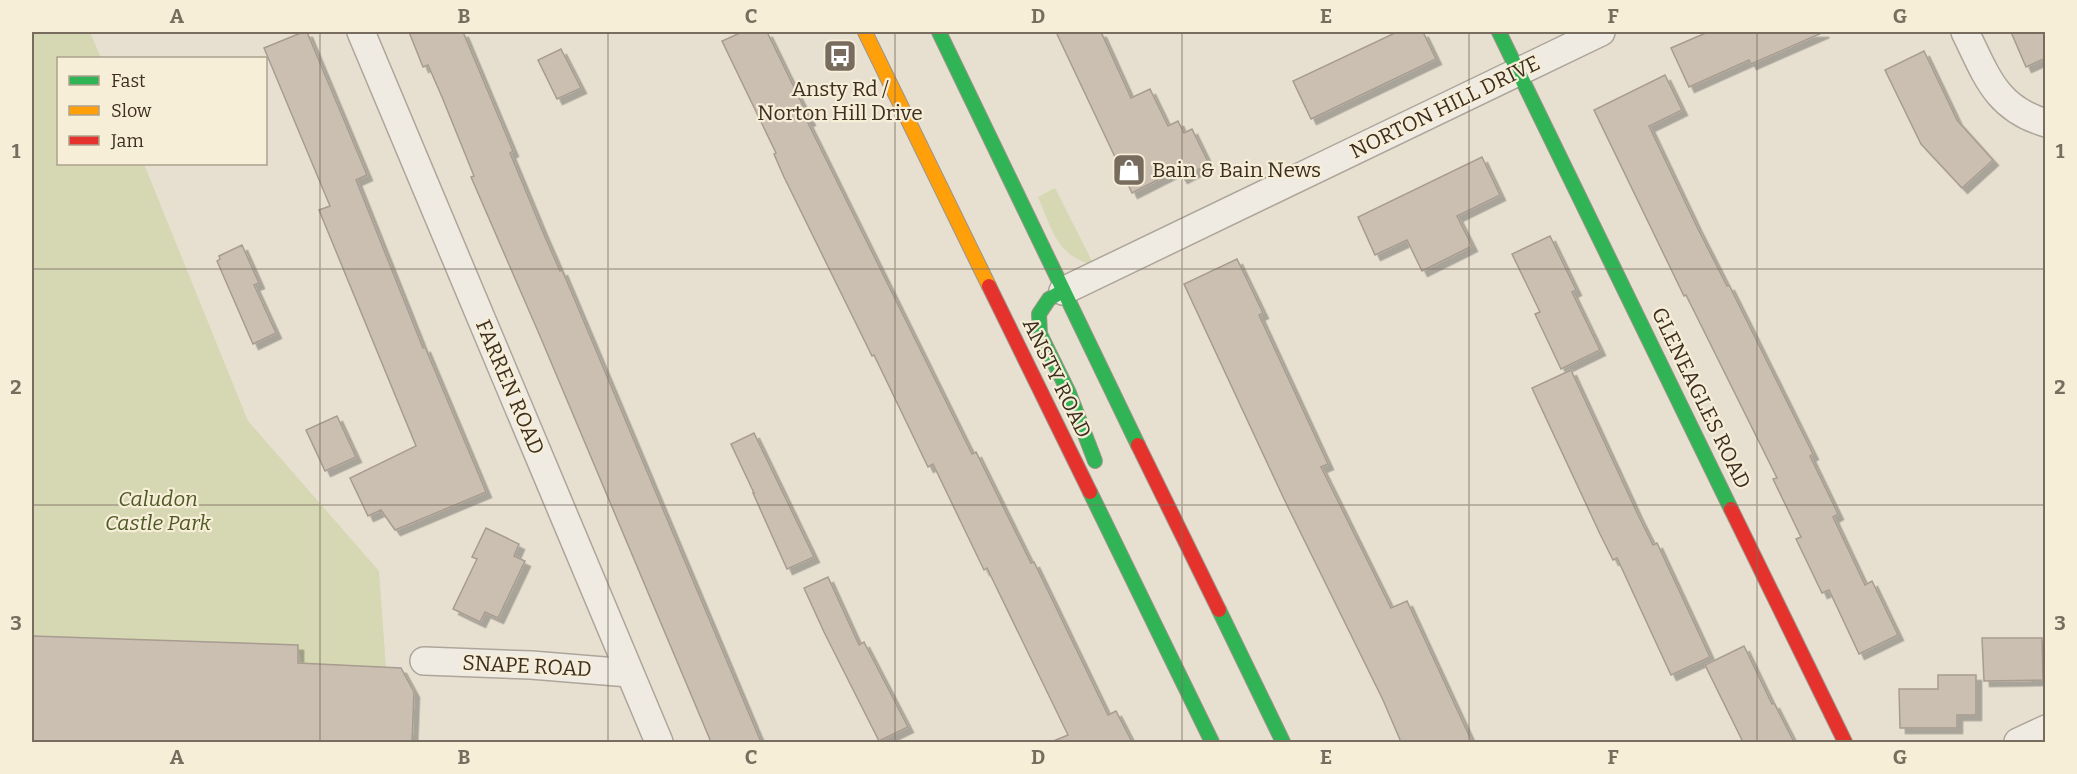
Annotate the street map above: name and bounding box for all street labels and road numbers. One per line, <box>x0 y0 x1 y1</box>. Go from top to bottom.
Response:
street label: NORTON HILL DRIVE <box>1346 50 1544 164</box>
street label: GLENEAGLES ROAD <box>1646 303 1756 493</box>
street label: ANSTY ROAD <box>1017 314 1097 442</box>
street label: FARREN ROAD <box>470 316 550 458</box>
street label: SNAPE ROAD <box>462 650 592 682</box>

